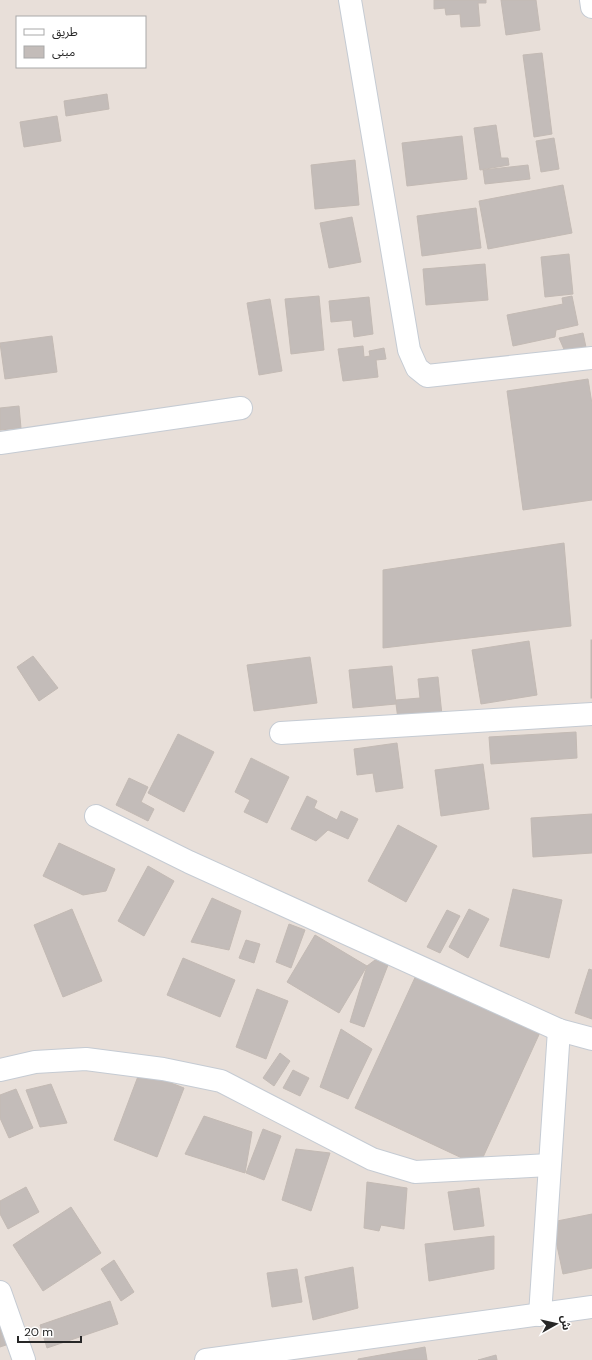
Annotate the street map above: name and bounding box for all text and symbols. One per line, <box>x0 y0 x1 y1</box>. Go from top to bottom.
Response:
legend <box>16 16 146 68</box>
text: طريق <box>52 24 78 40</box>
text: مبنى <box>52 44 75 60</box>
north arrow <box>536 1304 576 1344</box>
text: ش <box>558 1314 574 1331</box>
scale bar <box>18 1318 81 1344</box>
text: 20 m <box>24 1324 53 1340</box>

